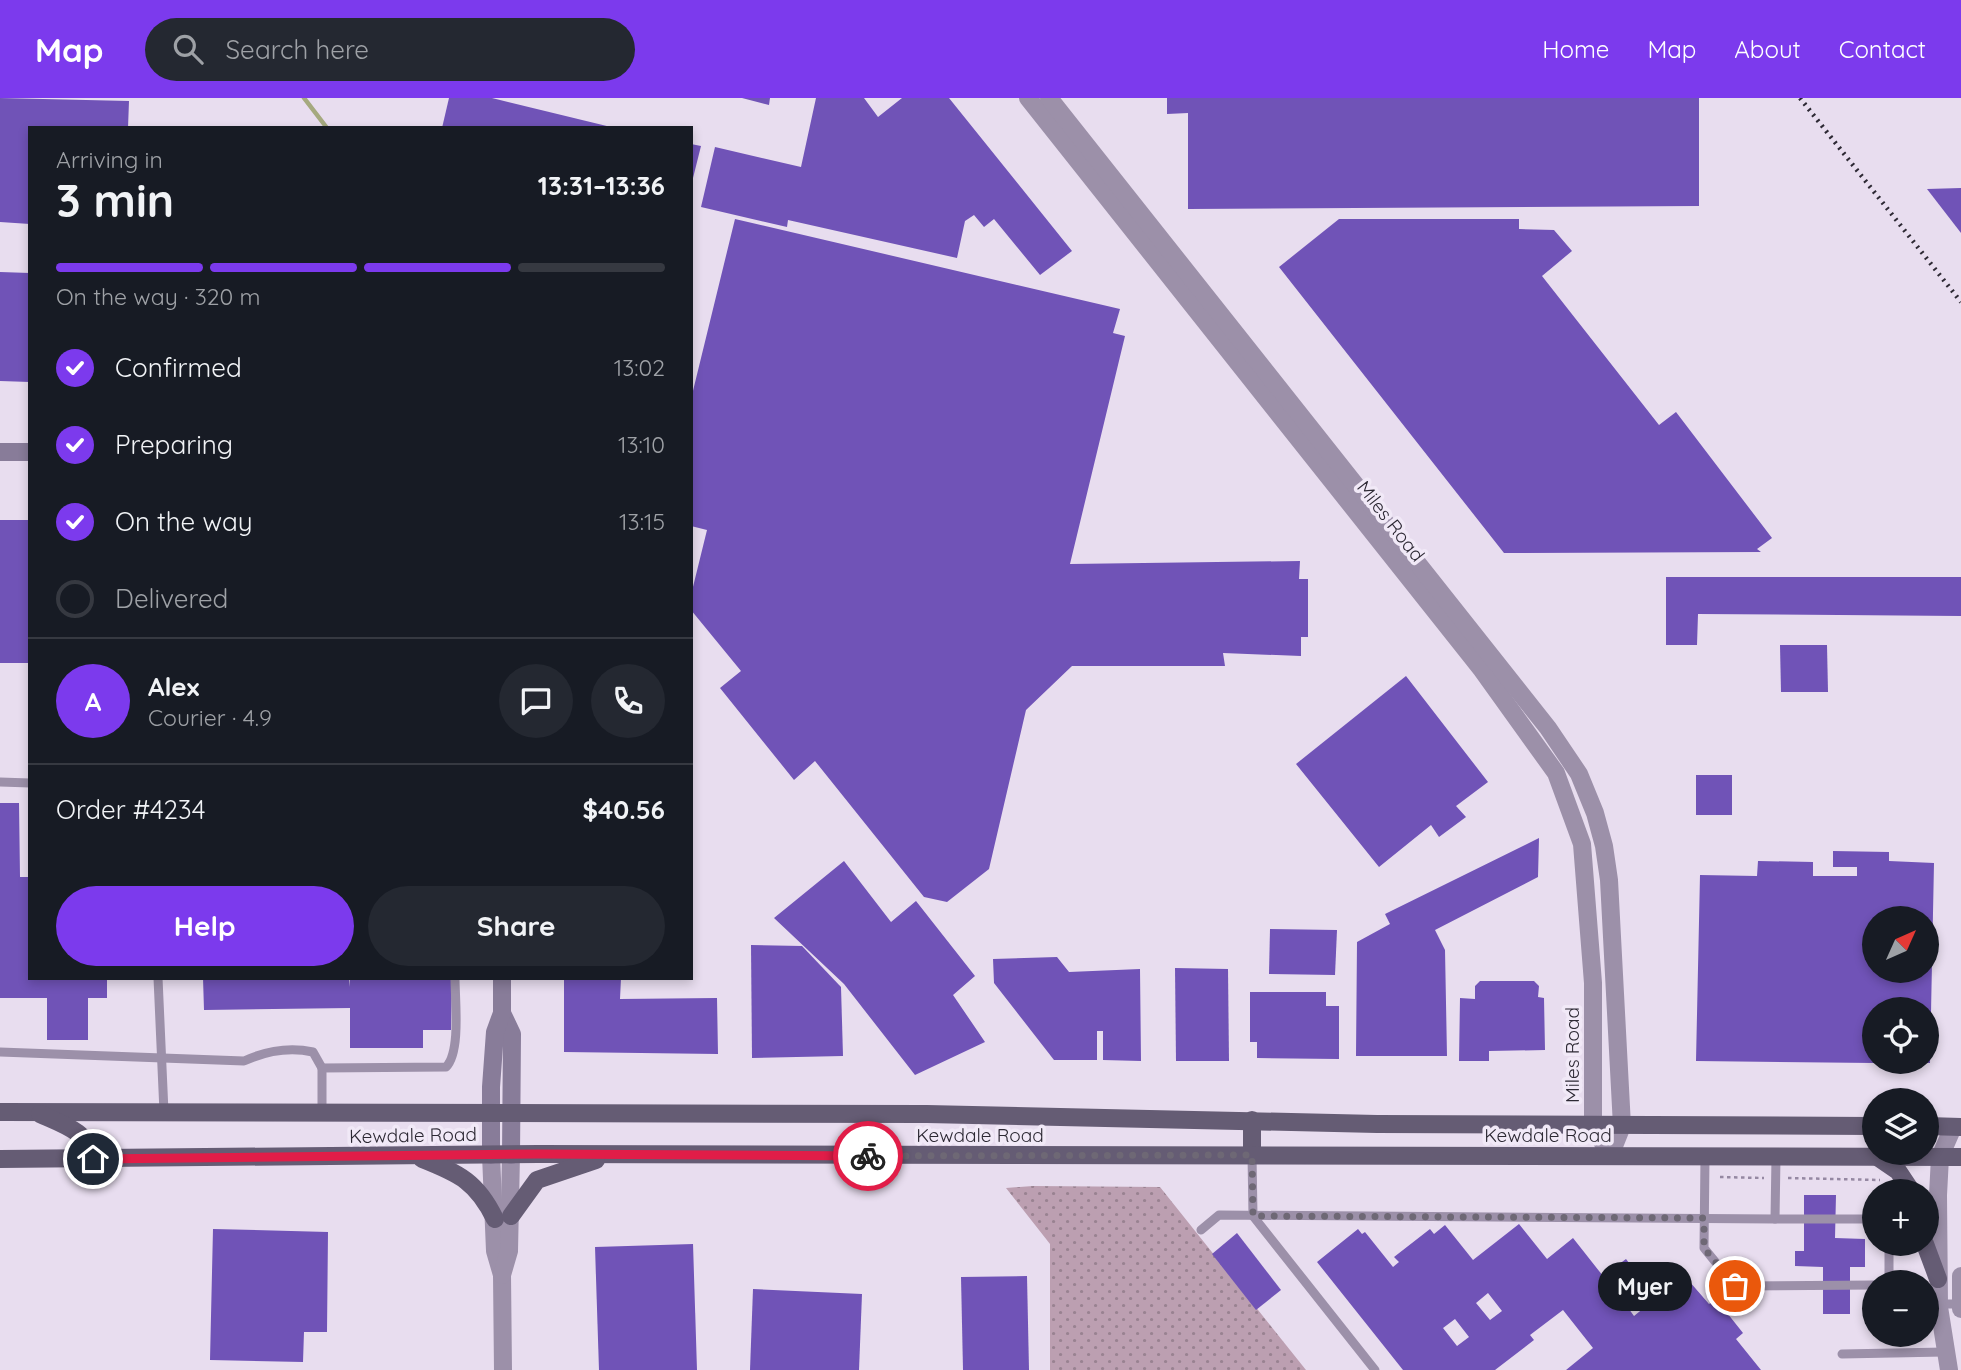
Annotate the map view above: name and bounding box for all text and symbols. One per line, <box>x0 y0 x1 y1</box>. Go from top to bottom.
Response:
search box <box>145 18 635 81</box>
text: Map <box>35 29 103 70</box>
icon: search <box>169 30 207 68</box>
text: Search here <box>225 33 369 66</box>
text: Home <box>1542 34 1609 64</box>
text: Map <box>1647 34 1696 64</box>
text: About <box>1734 34 1801 64</box>
text: Contact <box>1839 34 1926 64</box>
text: Arriving in <box>56 145 163 174</box>
text: 13:31–13:36 <box>538 169 665 202</box>
text: 3 min <box>56 171 174 229</box>
text: On the way · 320 m <box>56 282 261 311</box>
icon: check <box>56 349 94 387</box>
text: Confirmed <box>115 351 242 384</box>
text: 13:02 <box>614 353 665 382</box>
icon: check <box>56 426 94 464</box>
text: Preparing <box>115 428 233 461</box>
text: 13:10 <box>618 430 665 459</box>
street label: Miles Road <box>1352 476 1430 566</box>
icon: check <box>56 503 94 541</box>
text: On the way <box>115 505 253 538</box>
text: 13:15 <box>619 507 665 536</box>
text: Delivered <box>115 582 228 615</box>
button: chat <box>499 664 573 738</box>
button: phone <box>591 664 665 738</box>
text: Alex <box>148 670 199 703</box>
text: A <box>85 685 101 718</box>
text: Courier · 4.9 <box>148 703 272 732</box>
text: Order #4234 <box>56 793 205 826</box>
text: $40.56 <box>582 793 665 826</box>
button: Help <box>56 886 354 966</box>
button: Share <box>368 886 665 966</box>
north arrow <box>1862 906 1939 984</box>
map controls <box>1862 906 1939 1347</box>
button: locate <box>1862 997 1939 1074</box>
street label: Miles Road <box>1560 1007 1584 1103</box>
button: layers <box>1862 1088 1939 1165</box>
courier <box>833 1121 903 1191</box>
street label: Kewdale Road <box>349 1122 477 1148</box>
street label: Kewdale Road <box>916 1123 1044 1147</box>
street label: Kewdale Road <box>1484 1123 1612 1147</box>
pin <box>63 1129 123 1189</box>
icon: bike <box>849 1137 887 1175</box>
icon: home <box>74 1140 112 1178</box>
button: + <box>1862 1179 1939 1256</box>
pin <box>1705 1256 1765 1316</box>
callout: Myer <box>1598 1262 1693 1310</box>
icon: bag <box>1716 1267 1754 1305</box>
button: − <box>1862 1270 1939 1347</box>
text: Myer <box>1617 1272 1673 1301</box>

